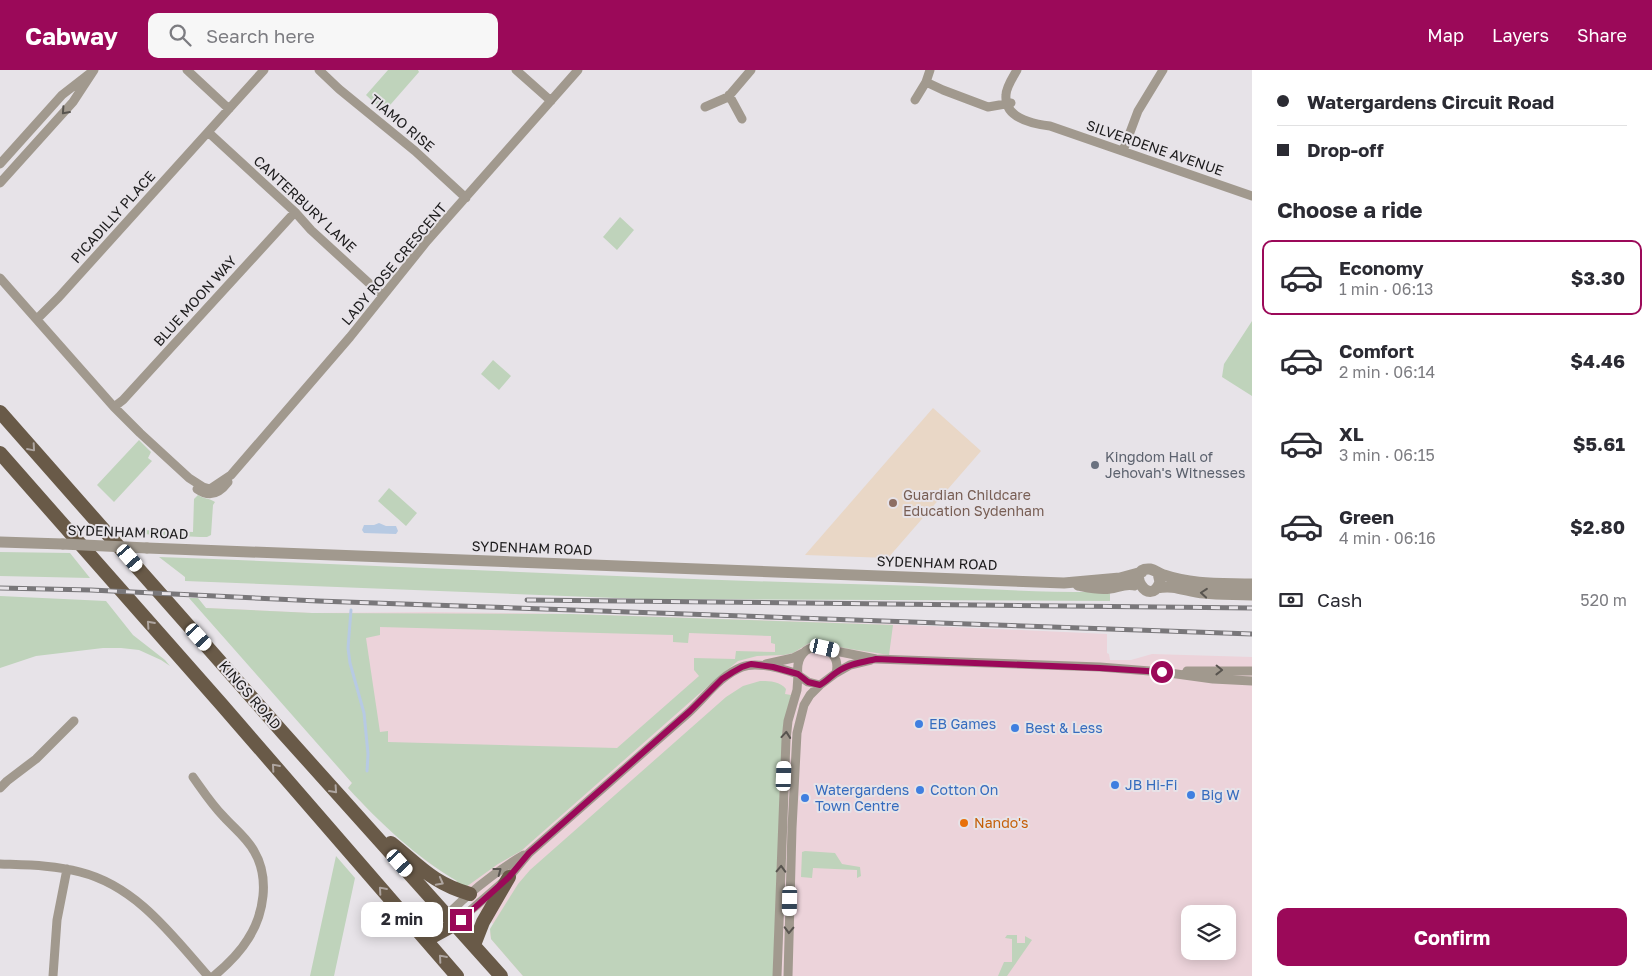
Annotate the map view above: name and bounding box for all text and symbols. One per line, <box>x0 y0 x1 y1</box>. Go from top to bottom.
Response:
search box <box>148 13 498 58</box>
text: Cabway <box>25 21 118 50</box>
icon: search <box>166 21 194 49</box>
text: Search here <box>206 24 315 47</box>
text: Map <box>1427 24 1464 46</box>
text: Layers <box>1492 24 1549 46</box>
text: Share <box>1577 24 1627 46</box>
street label: TIAMO RISE <box>366 90 438 155</box>
text: Watergardens Circuit Road <box>1307 90 1554 113</box>
one-way arrow <box>62 105 71 114</box>
street label: SILVERDENE AVENUE <box>1084 116 1226 179</box>
text: Drop-off <box>1307 138 1384 161</box>
street label: CANTERBURY LANE <box>250 152 360 256</box>
street label: PICADILLY PLACE <box>67 167 158 266</box>
text: Choose a ride <box>1277 196 1423 223</box>
street label: LADY ROSE CRESCENT <box>337 199 450 328</box>
street label: BLUE MOON WAY <box>150 252 240 349</box>
icon: car <box>1279 255 1324 300</box>
text: Economy <box>1339 256 1424 279</box>
text: $3.30 <box>1571 266 1625 289</box>
text: 1 min · 06:13 <box>1339 279 1433 299</box>
icon: car <box>1279 338 1324 383</box>
text: Comfort <box>1339 339 1414 362</box>
text: $4.46 <box>1570 349 1625 372</box>
text: 2 min · 06:14 <box>1339 362 1435 382</box>
icon: car <box>1279 421 1324 466</box>
text: XL <box>1339 422 1364 445</box>
text: $5.61 <box>1573 432 1625 455</box>
one-way arrow <box>26 443 35 452</box>
text: 3 min · 06:15 <box>1339 445 1435 465</box>
place label: Kingdom Hall of Jehovah's Witnesses <box>1105 448 1245 481</box>
marker: Kingdom Hall of Jehovah's Witnesses <box>1089 459 1101 471</box>
place label: Guardian Childcare Education Sydenham <box>903 486 1044 519</box>
marker: Guardian Childcare Education Sydenham <box>887 497 899 509</box>
icon: car <box>1279 504 1324 549</box>
text: Green <box>1339 505 1394 528</box>
text: $2.80 <box>1570 515 1625 538</box>
street label: SYDENHAM ROAD <box>67 521 189 542</box>
text: 4 min · 06:16 <box>1339 528 1436 548</box>
street label: SYDENHAM ROAD <box>471 537 593 558</box>
car <box>114 542 145 574</box>
street label: SYDENHAM ROAD <box>876 552 998 573</box>
icon: cash <box>1277 586 1305 614</box>
one-way arrow <box>1200 588 1208 599</box>
text: Cash <box>1317 588 1362 611</box>
text: 520 m <box>1580 590 1627 610</box>
one-way arrow <box>147 620 156 629</box>
car <box>183 621 214 653</box>
car <box>808 637 841 659</box>
street label: KINGS ROAD <box>216 657 285 733</box>
route start <box>1151 661 1173 683</box>
one-way arrow <box>1216 665 1224 675</box>
place label: EB Games <box>929 715 996 732</box>
marker: EB Games <box>913 718 925 730</box>
place label: Best & Less <box>1025 719 1103 736</box>
marker: Best & Less <box>1009 722 1021 734</box>
one-way arrow <box>781 730 792 738</box>
car <box>775 761 792 791</box>
one-way arrow <box>273 764 281 773</box>
place label: JB Hi-Fi <box>1125 776 1177 793</box>
marker: JB Hi-Fi <box>1109 779 1121 791</box>
place label: Watergardens Town Centre <box>815 781 909 814</box>
place label: Cotton On <box>930 781 998 798</box>
marker: Cotton On <box>914 784 926 796</box>
one-way arrow <box>328 785 337 794</box>
place label: Big W <box>1201 786 1240 803</box>
marker: Big W <box>1185 789 1197 801</box>
marker: Watergardens Town Centre <box>799 792 811 804</box>
place label: Nando's <box>974 814 1029 831</box>
marker: Nando's <box>958 817 970 829</box>
car <box>384 847 415 879</box>
one-way arrow <box>776 864 786 872</box>
one-way arrow <box>492 869 501 877</box>
one-way arrow <box>435 876 444 886</box>
one-way arrow <box>379 886 388 895</box>
car <box>782 886 797 916</box>
callout: 2 min <box>361 902 444 938</box>
map controls <box>1181 905 1236 960</box>
button: layers <box>1181 905 1236 960</box>
button: Confirm <box>1277 908 1627 966</box>
text: 2 min <box>381 909 423 929</box>
route end <box>450 909 472 931</box>
one-way arrow <box>784 926 794 934</box>
one-way arrow <box>438 954 447 963</box>

